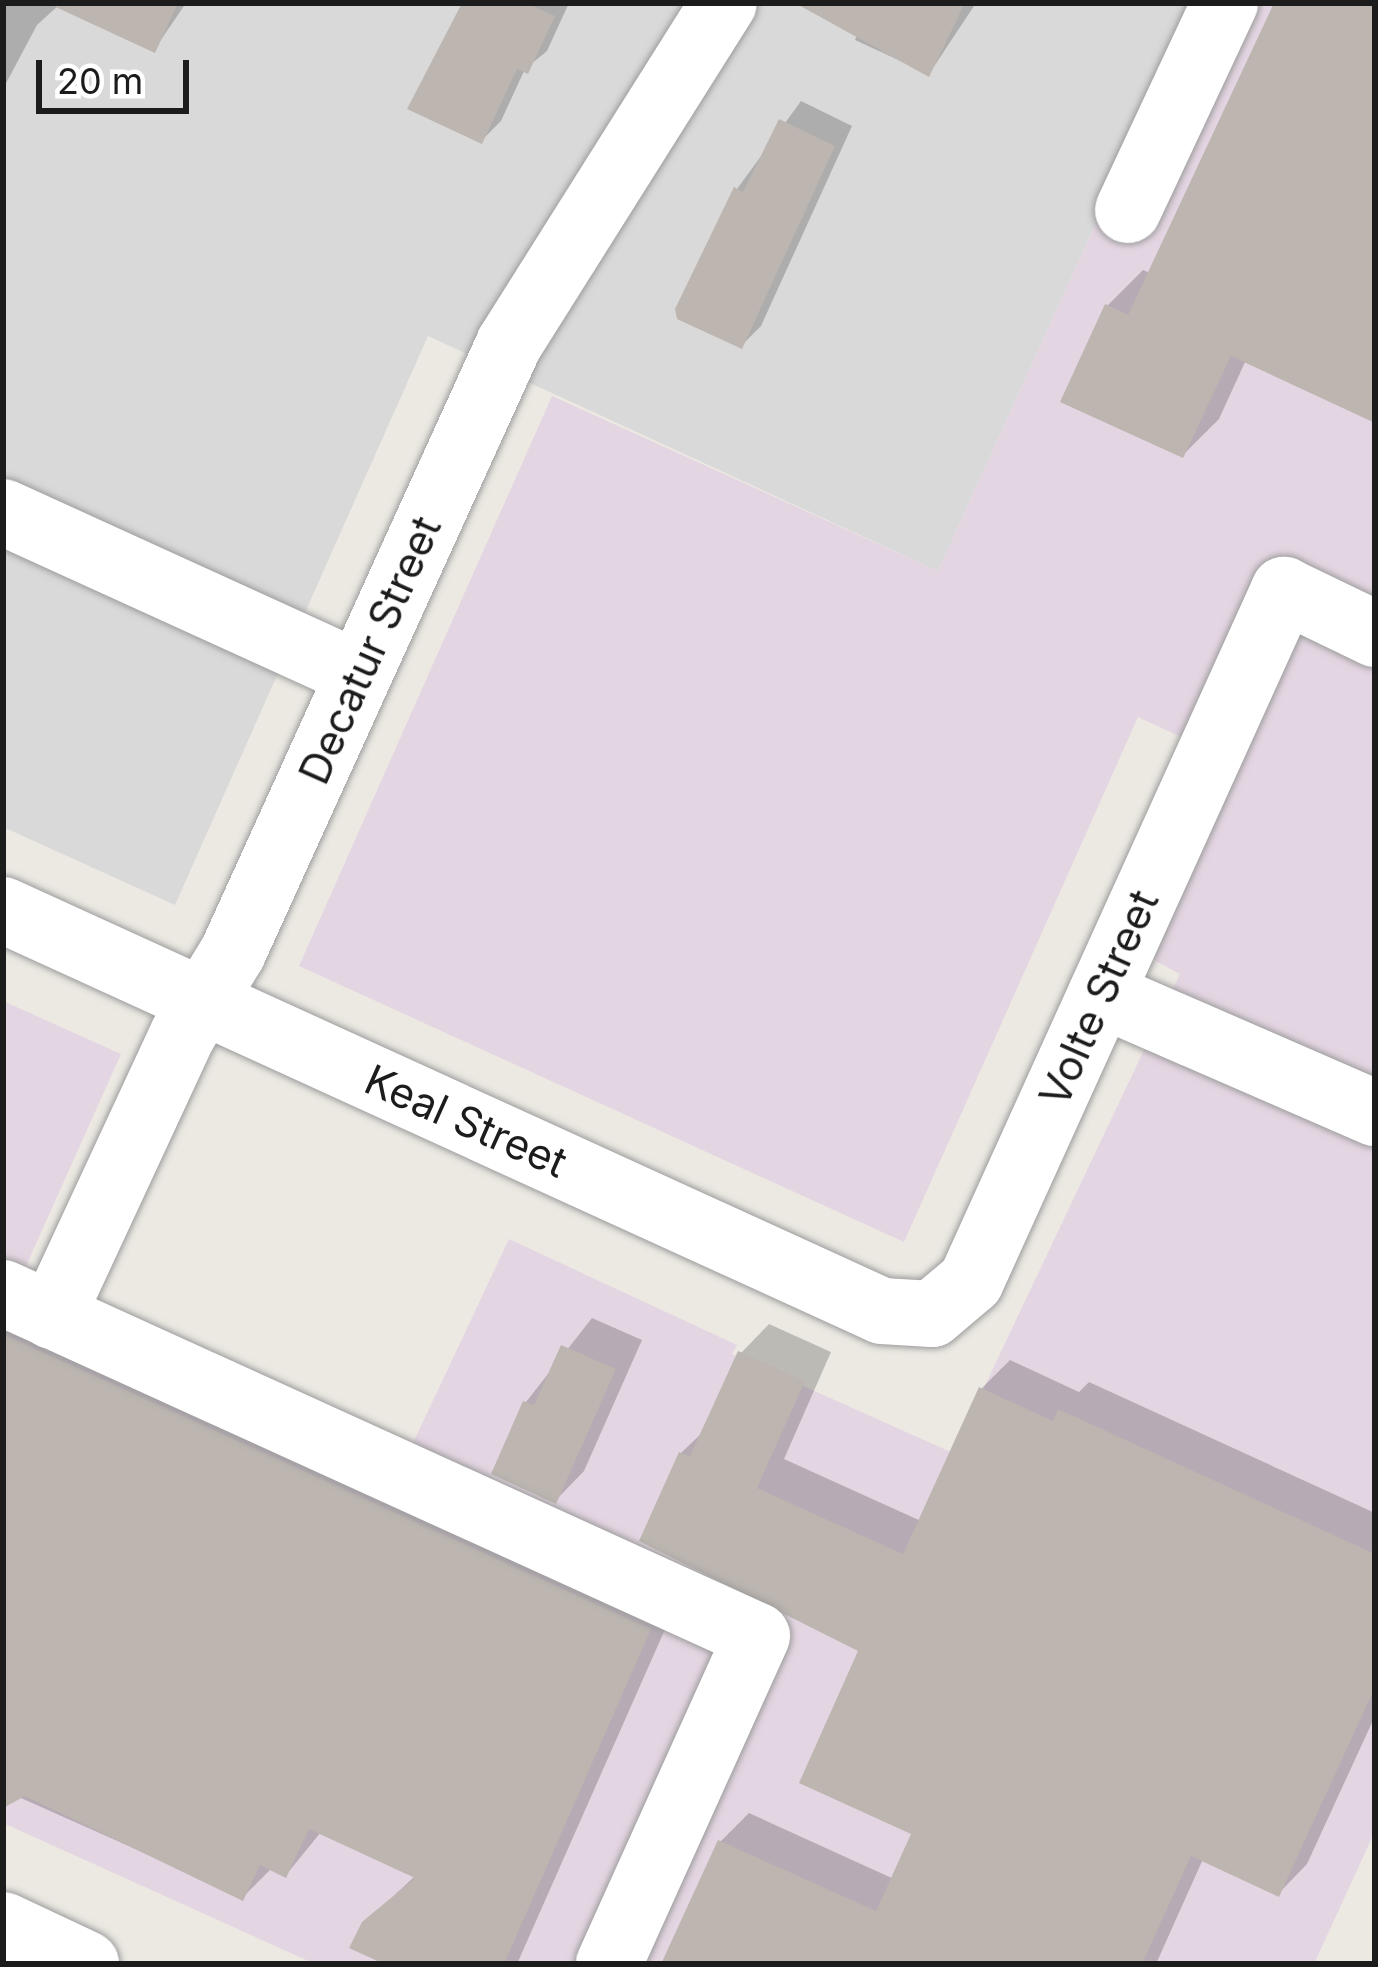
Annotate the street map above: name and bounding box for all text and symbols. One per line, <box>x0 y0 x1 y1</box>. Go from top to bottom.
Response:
scale bar <box>42 36 195 110</box>
text: 20 m <box>57 59 143 103</box>
street label: Decatur Street <box>289 508 451 792</box>
street label: Volte Street <box>1029 882 1169 1114</box>
street label: Keal Street <box>357 1054 575 1188</box>

